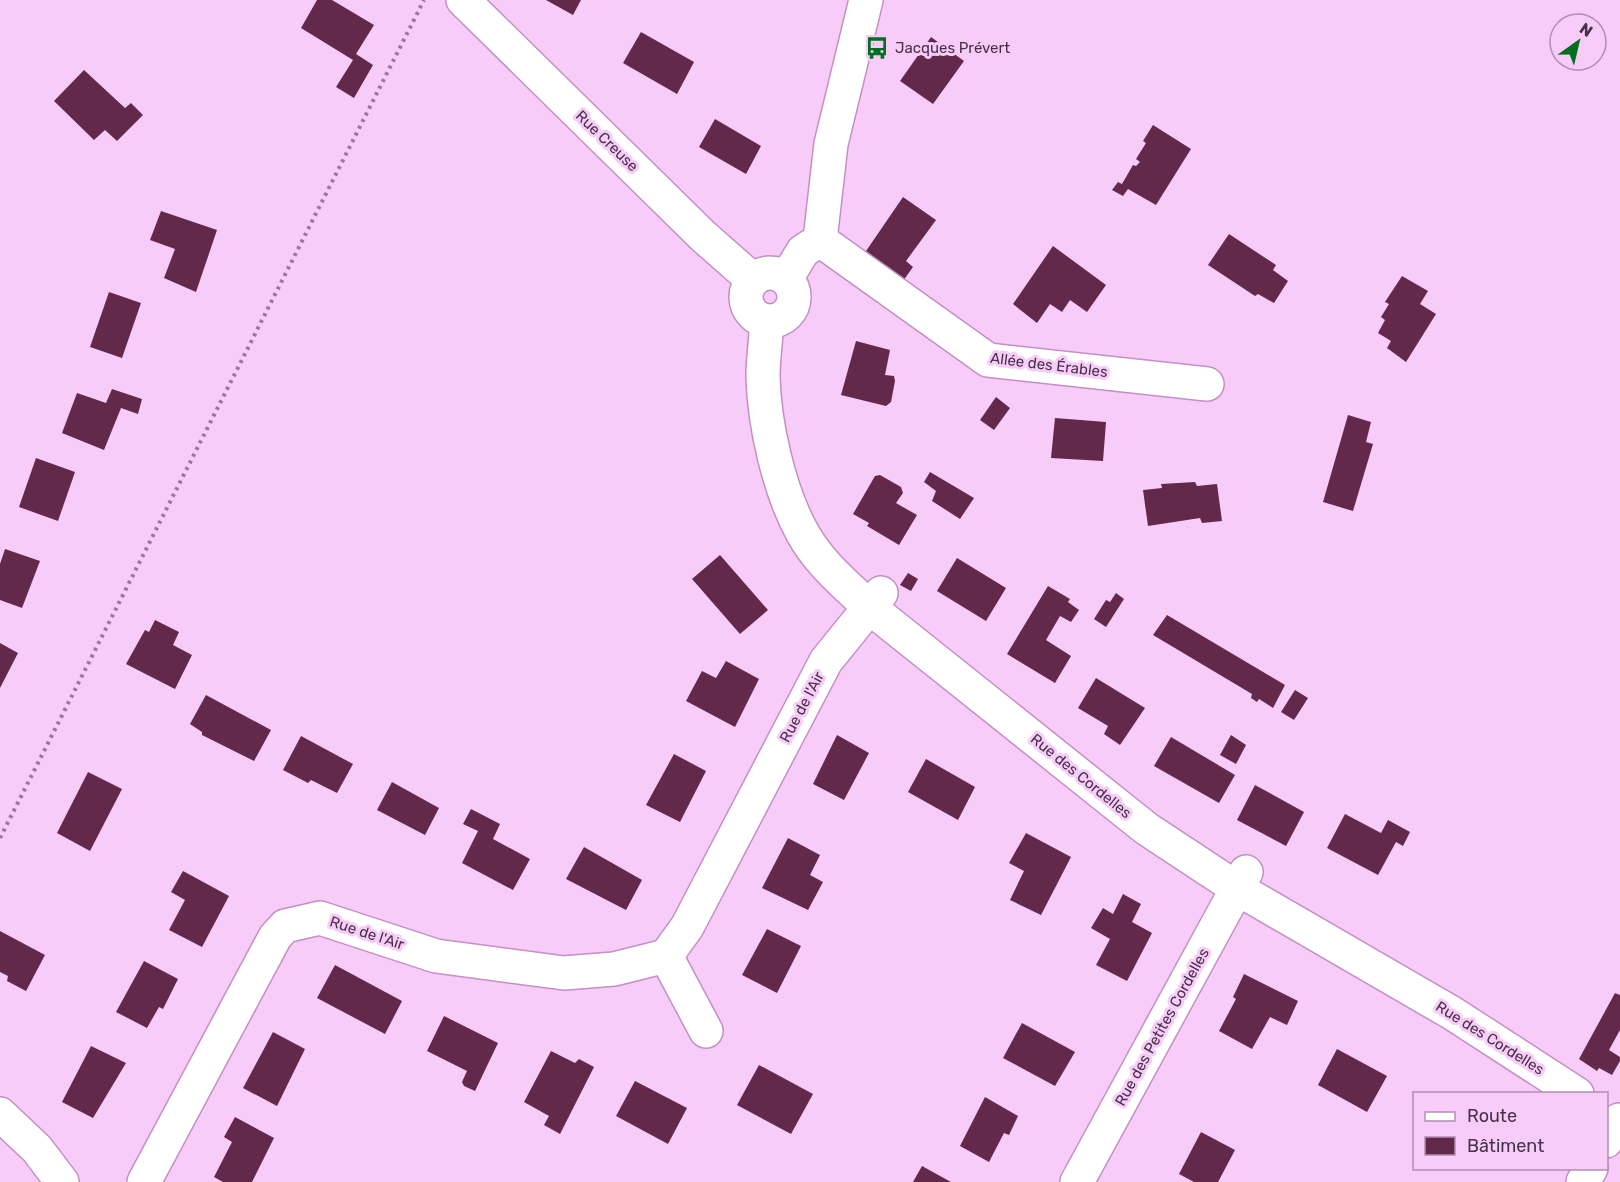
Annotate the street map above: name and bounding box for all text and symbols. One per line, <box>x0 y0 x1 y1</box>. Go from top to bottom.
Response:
north arrow <box>1548 12 1608 72</box>
text: N <box>1576 19 1596 41</box>
bus stop icon: Jacques Prévert <box>864 35 890 61</box>
place label: Jacques Prévert <box>895 39 1010 57</box>
street label: Rue Creuse <box>572 107 642 175</box>
street label: Allée des Érables <box>989 349 1109 381</box>
street label: Rue de l'Air <box>776 668 828 745</box>
street label: Rue des Cordelles <box>1027 730 1135 822</box>
street label: Rue de l'Air <box>327 913 407 954</box>
street label: Rue des Petites Cordelles <box>1111 945 1213 1109</box>
street label: Rue des Cordelles <box>1432 997 1548 1079</box>
legend <box>1413 1092 1608 1170</box>
text: Route <box>1467 1105 1517 1127</box>
text: Bâtiment <box>1467 1135 1544 1157</box>

